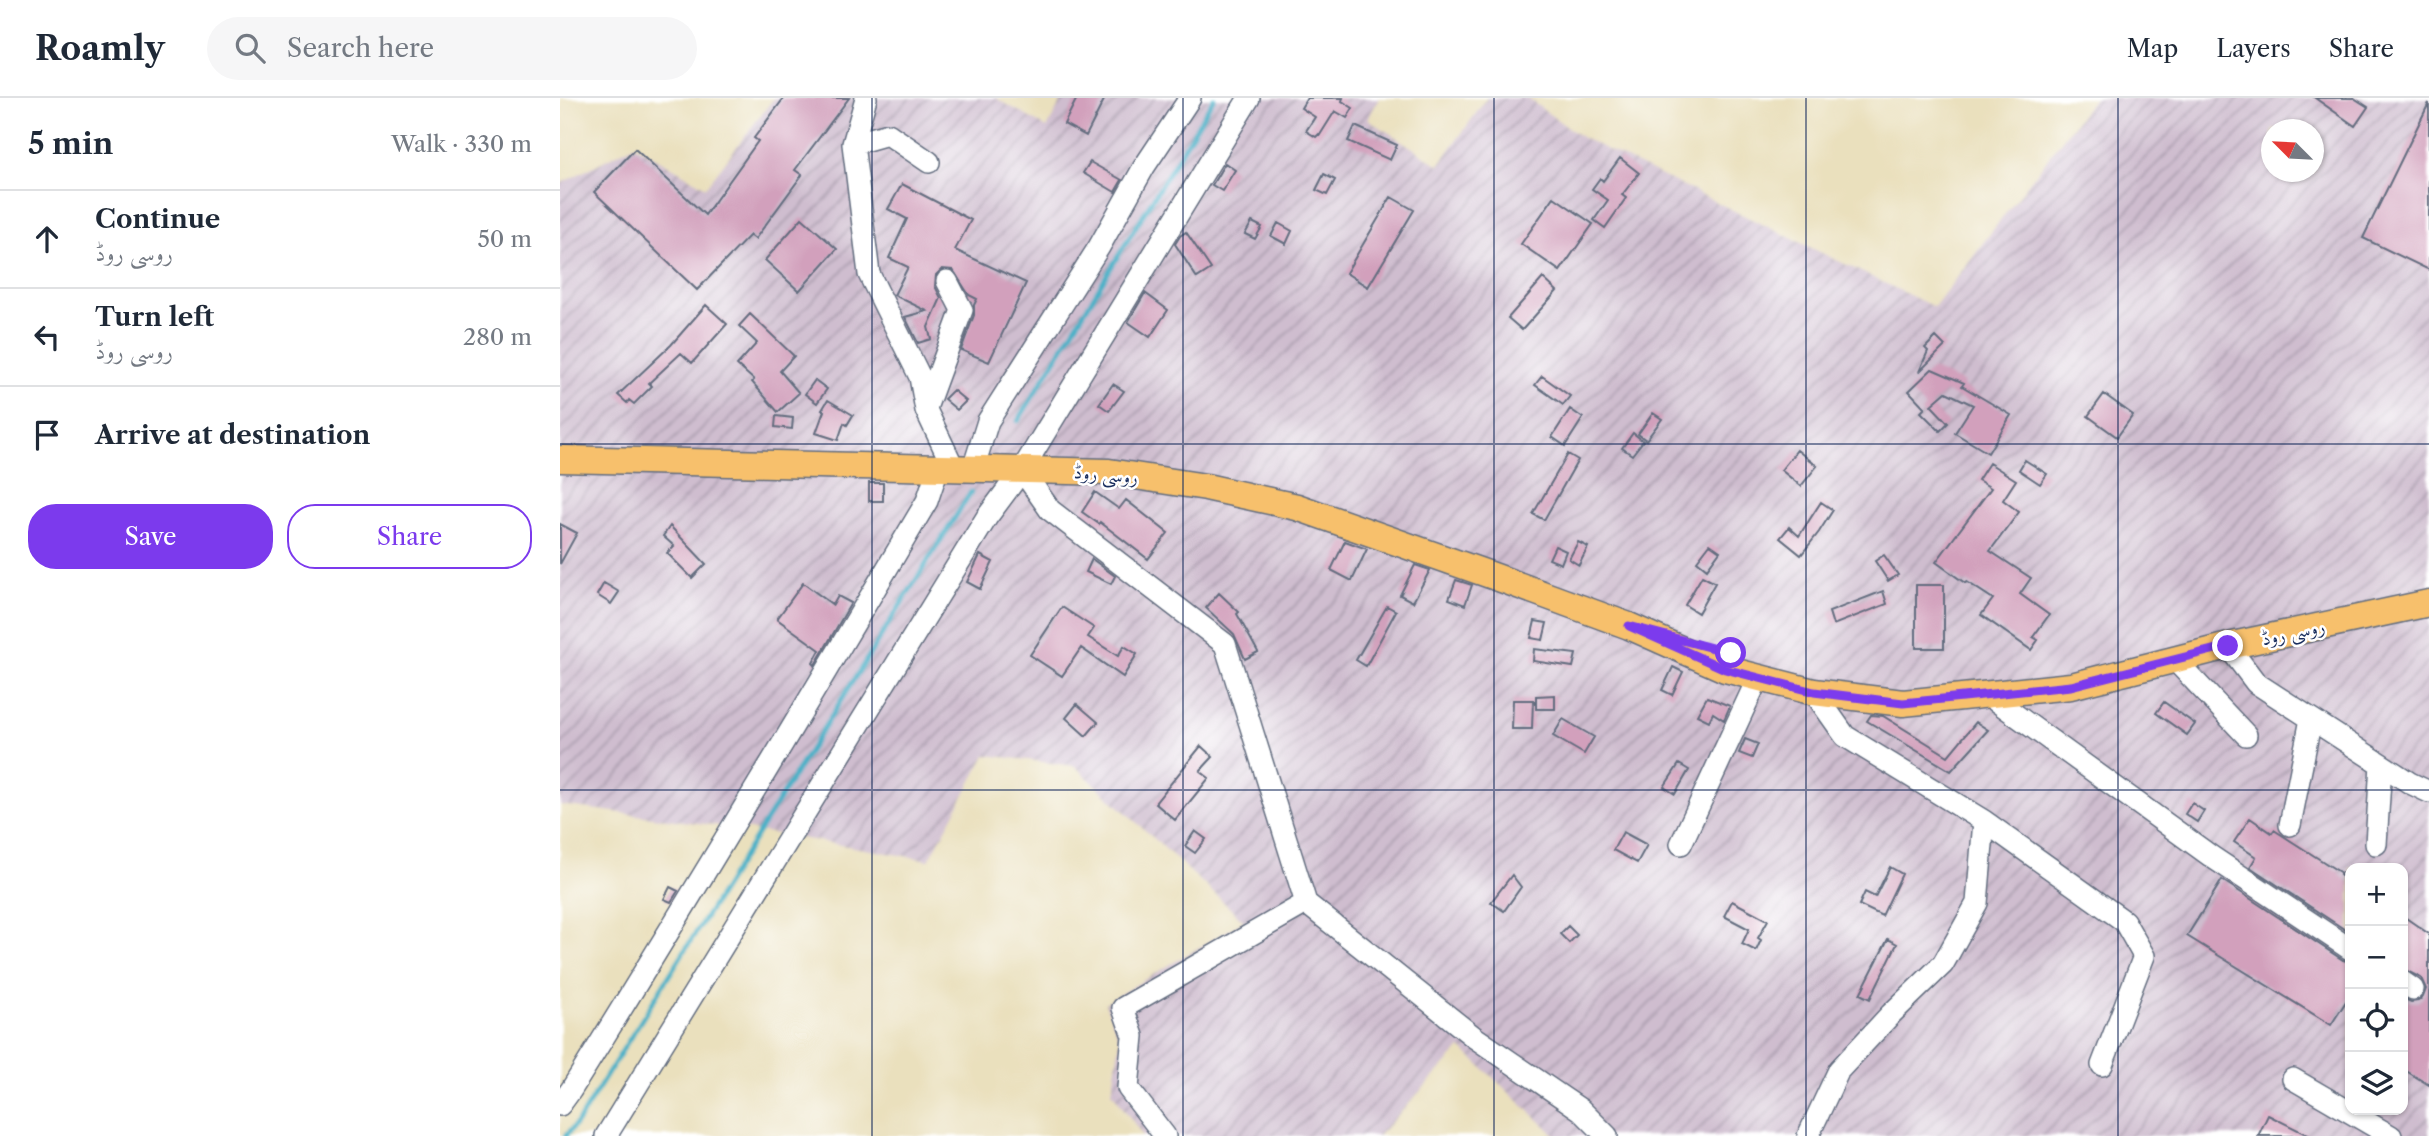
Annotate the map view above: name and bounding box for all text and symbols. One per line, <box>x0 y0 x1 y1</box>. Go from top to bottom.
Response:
search box <box>207 17 697 80</box>
text: Roamly <box>35 28 165 69</box>
icon: search <box>231 29 269 67</box>
text: Search here <box>287 32 434 64</box>
text: Map <box>2127 34 2178 63</box>
text: Layers <box>2216 34 2291 63</box>
text: Share <box>2329 34 2394 63</box>
north arrow <box>2261 119 2324 182</box>
text: 5 min <box>28 125 113 162</box>
text: Walk · 330 m <box>391 130 532 158</box>
text: Continue <box>95 203 220 235</box>
icon: ahead <box>28 220 66 258</box>
text: 50 m <box>477 225 532 253</box>
text: روسی روڈ <box>95 239 173 267</box>
text: Turn left <box>95 301 214 333</box>
icon: left <box>28 318 66 356</box>
text: 280 m <box>463 323 532 351</box>
text: روسی روڈ <box>95 337 173 365</box>
icon: arrive <box>28 416 66 454</box>
text: Arrive at destination <box>95 419 370 451</box>
street label: روسی روڈ <box>1073 460 1139 491</box>
button: Save <box>28 504 273 569</box>
button: Share <box>287 504 532 569</box>
street label: روسی روڈ <box>2259 615 2327 652</box>
route end <box>2212 630 2243 661</box>
route start <box>1715 637 1746 668</box>
map controls <box>2345 863 2408 1115</box>
button: + <box>2345 863 2408 926</box>
button: − <box>2345 926 2408 989</box>
button: locate <box>2345 989 2408 1052</box>
button: layers <box>2345 1052 2408 1115</box>

